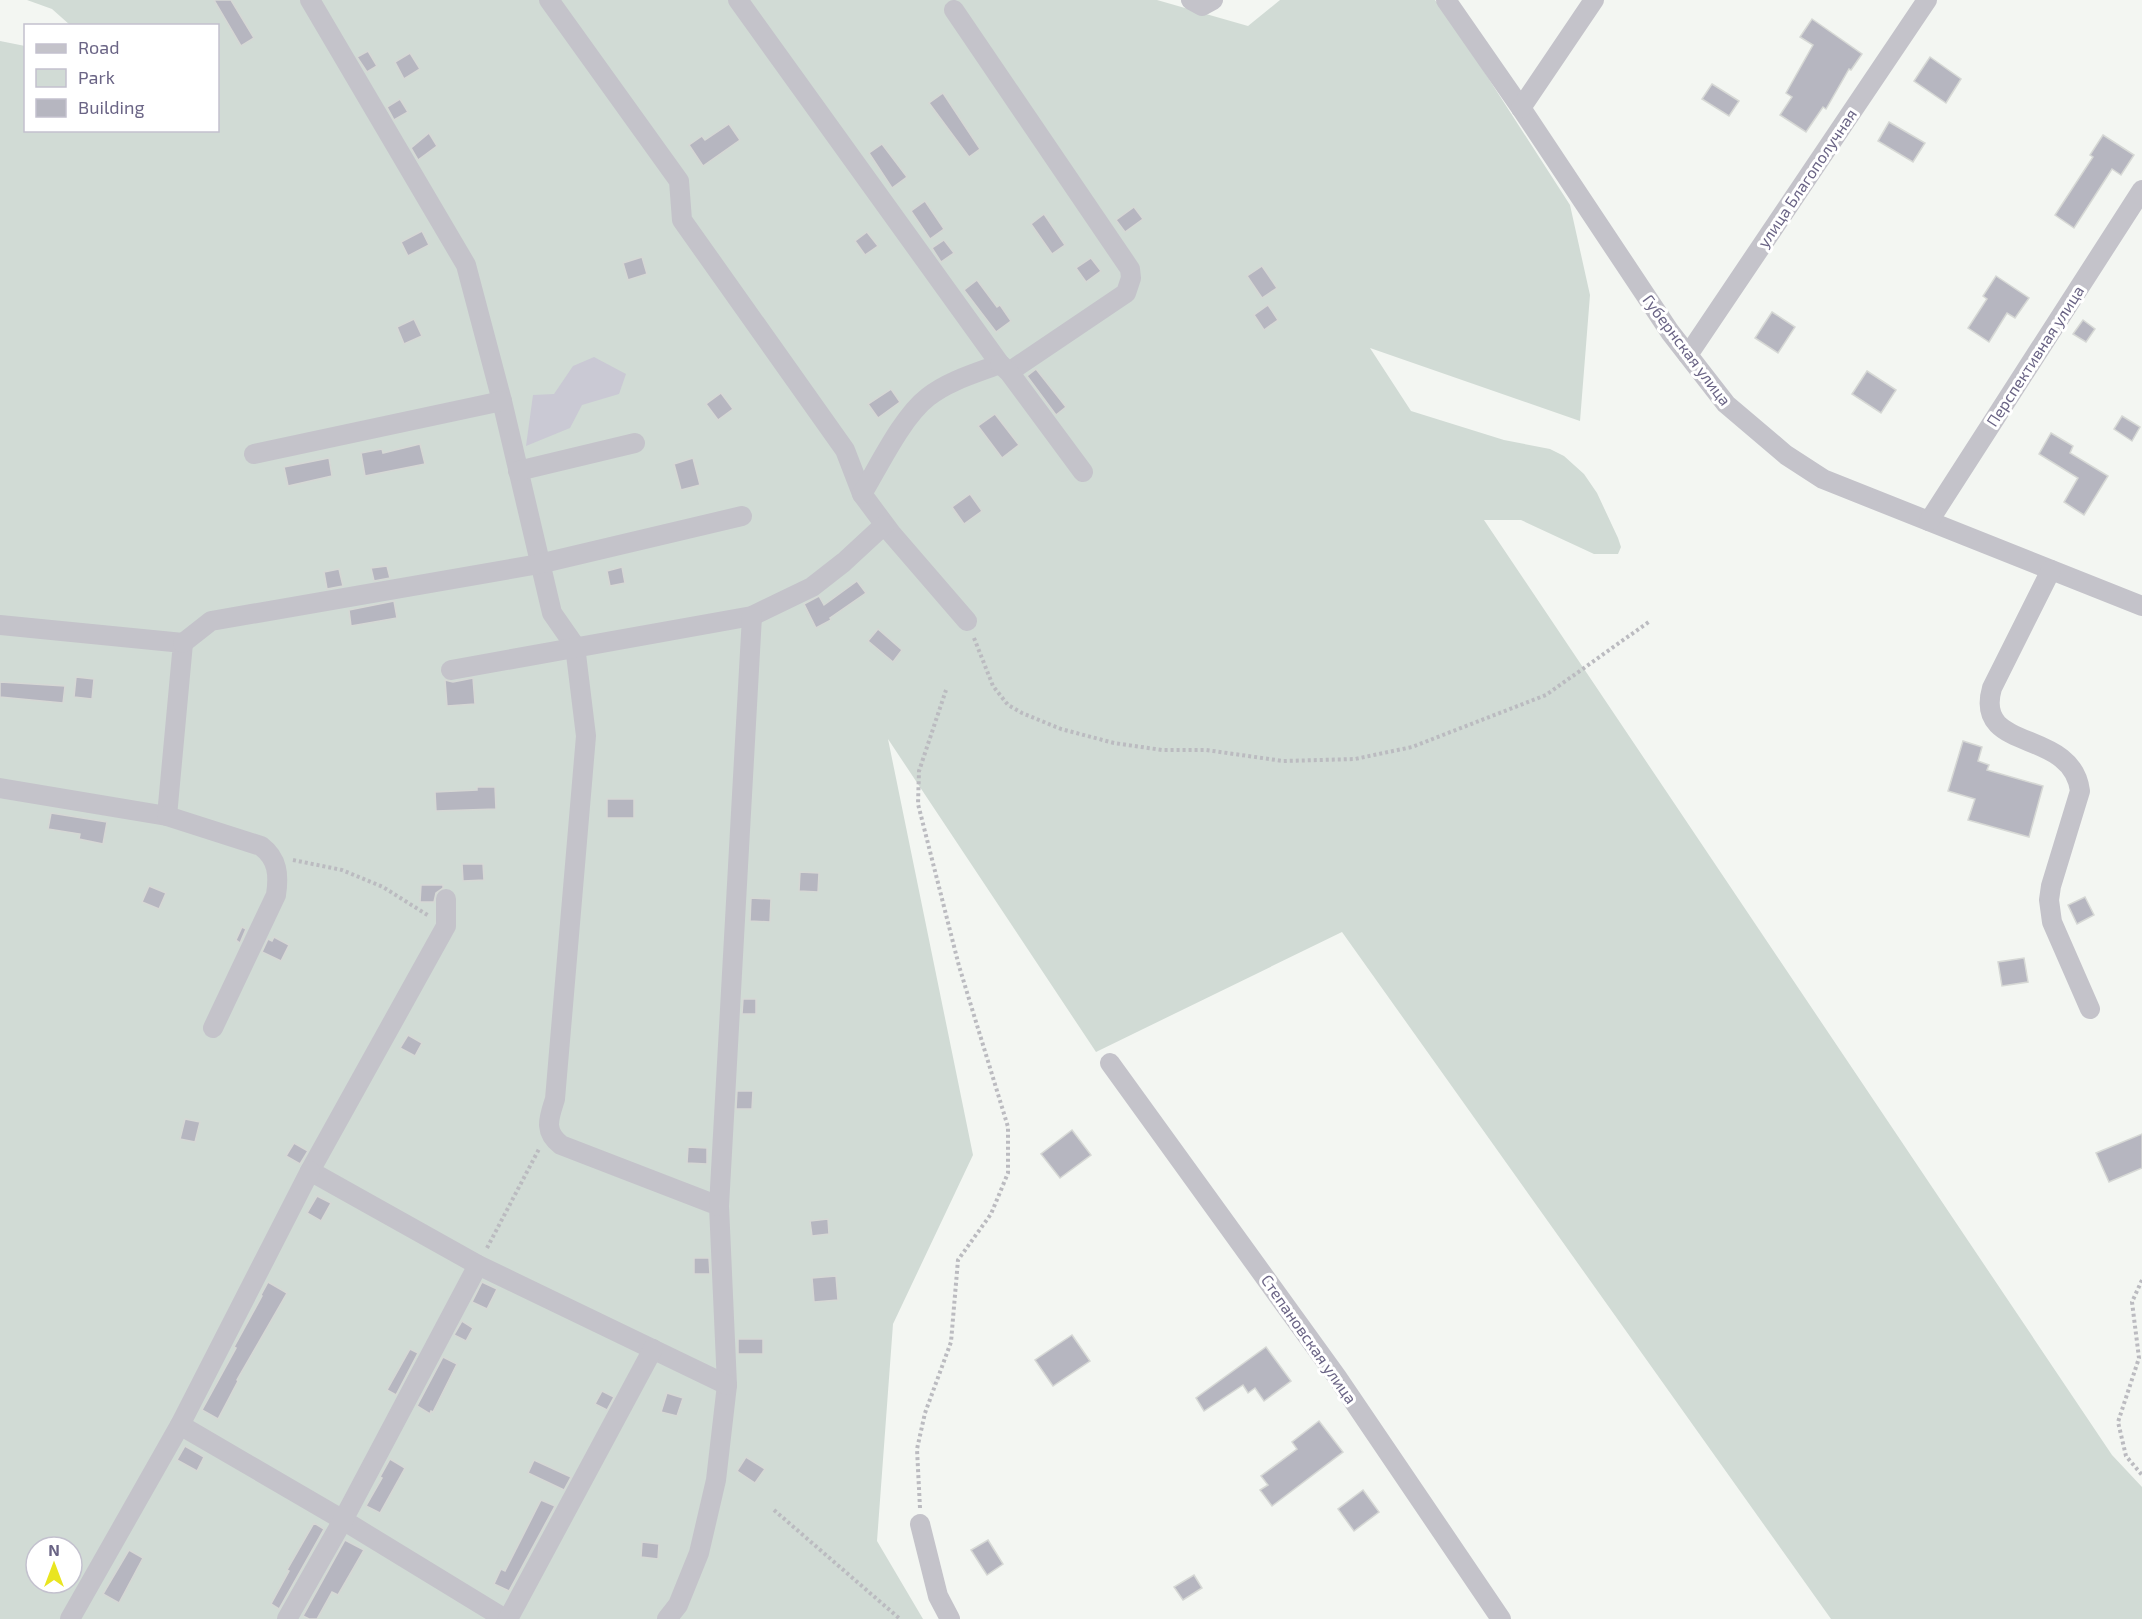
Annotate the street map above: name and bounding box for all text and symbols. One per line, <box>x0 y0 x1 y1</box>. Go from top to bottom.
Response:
legend <box>24 24 219 132</box>
text: Road <box>78 36 119 58</box>
text: Park <box>78 66 115 88</box>
text: Building <box>78 96 145 118</box>
street label: улица Благополучная <box>1753 105 1861 251</box>
street label: Перспективная улица <box>1982 282 2088 430</box>
street label: Губернская улица <box>1639 290 1735 410</box>
street label: Степановская улица <box>1257 1271 1361 1407</box>
north arrow <box>24 1535 84 1595</box>
text: N <box>48 1540 60 1559</box>

